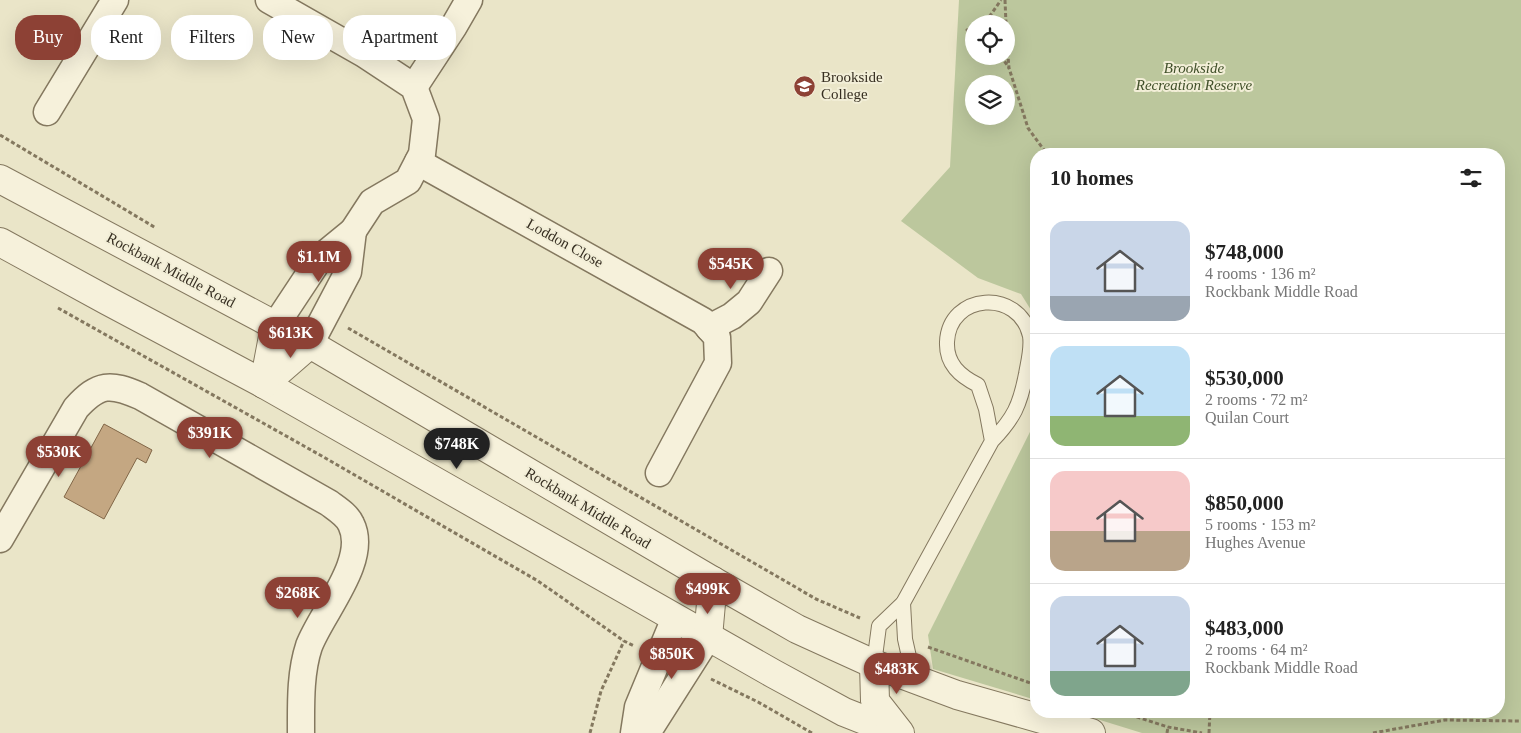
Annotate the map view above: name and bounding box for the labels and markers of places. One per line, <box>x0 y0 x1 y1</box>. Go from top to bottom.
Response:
place label: Brookside College <box>821 69 883 102</box>
school or university icon: Brookside College <box>793 74 817 98</box>
pin: $1.1M <box>284 240 354 283</box>
pin: $545K <box>696 248 766 290</box>
pin: $613K <box>256 316 326 359</box>
pin: $391K <box>175 416 245 459</box>
pin: $748K <box>422 428 492 470</box>
pin: $530K <box>24 436 94 478</box>
pin: $499K <box>673 572 743 615</box>
pin: $268K <box>263 576 333 619</box>
pin: $850K <box>637 638 707 680</box>
pin: $483K <box>862 652 932 695</box>

